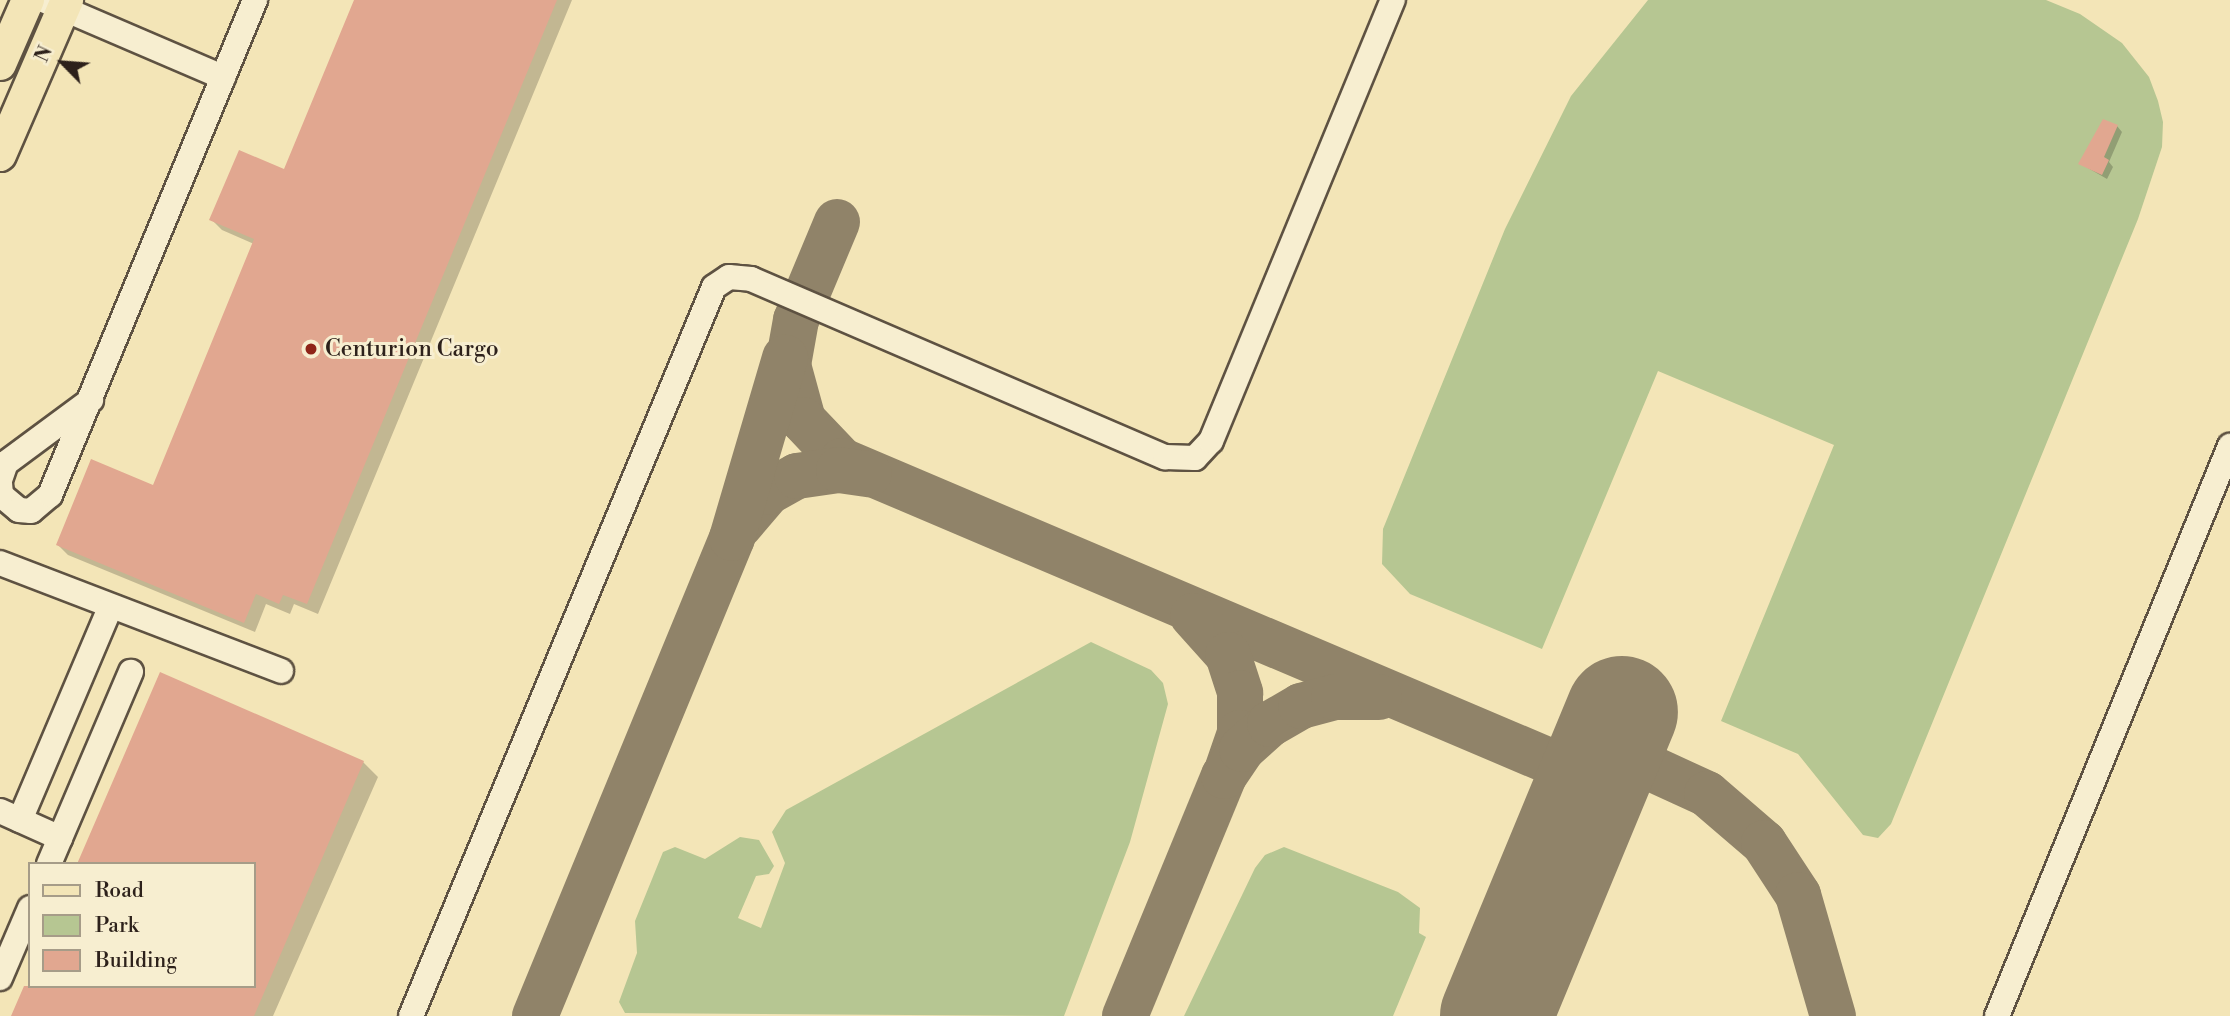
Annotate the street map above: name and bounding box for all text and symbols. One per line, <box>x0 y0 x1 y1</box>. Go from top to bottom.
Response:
north arrow <box>28 28 98 98</box>
text: N <box>30 42 58 66</box>
place label: Centurion Cargo <box>325 335 499 363</box>
marker: Centurion Cargo <box>303 341 319 357</box>
legend <box>28 862 256 988</box>
text: Road <box>95 878 144 904</box>
text: Park <box>95 913 139 939</box>
text: Building <box>95 948 177 974</box>

